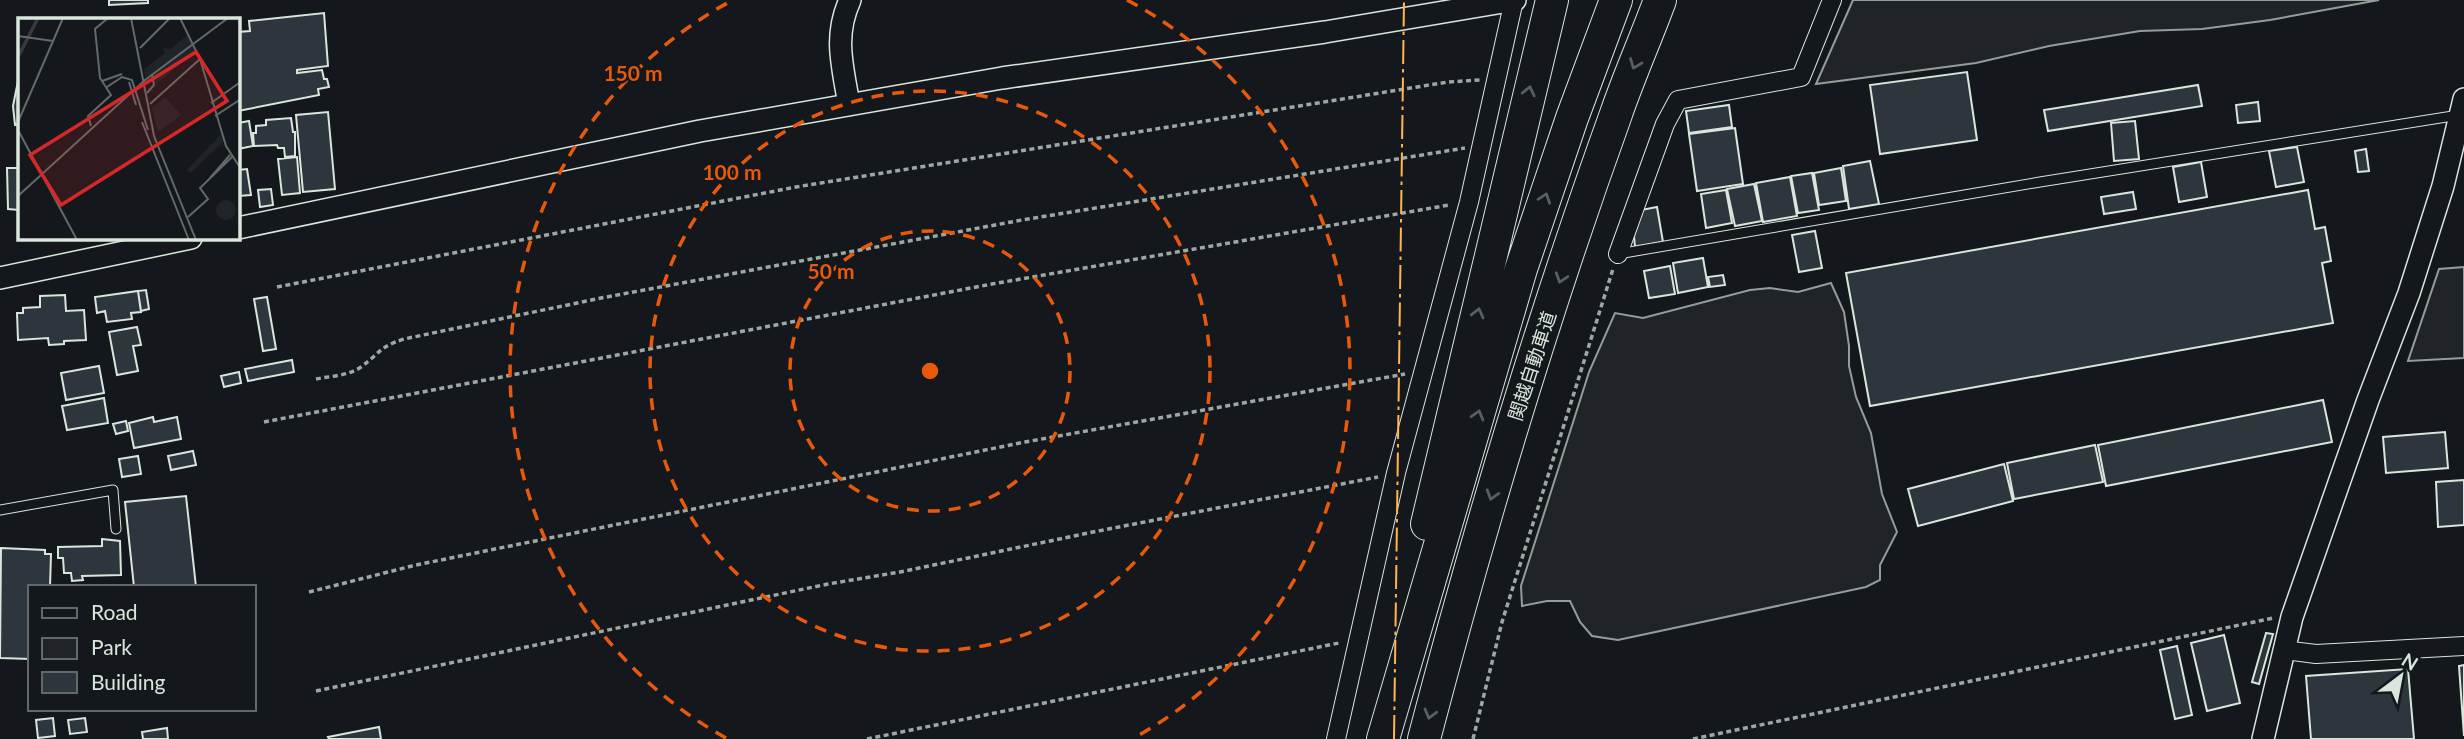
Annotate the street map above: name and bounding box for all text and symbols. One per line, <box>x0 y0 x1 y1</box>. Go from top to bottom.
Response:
inset map <box>18 18 240 240</box>
one-way arrow <box>1630 57 1644 69</box>
text: 150 m <box>603 60 663 85</box>
one-way arrow <box>1521 86 1536 98</box>
text: 100 m <box>702 159 762 184</box>
one-way arrow <box>1537 192 1552 204</box>
text: 50 m <box>807 258 855 283</box>
one-way arrow <box>1555 272 1569 284</box>
one-way arrow <box>1470 307 1484 319</box>
street label: 関越自動車道 <box>1503 308 1560 424</box>
centre of rings <box>918 359 942 383</box>
one-way arrow <box>1470 409 1485 421</box>
one-way arrow <box>1486 489 1501 501</box>
legend <box>28 585 256 711</box>
text: Road <box>91 599 138 624</box>
text: Park <box>91 634 132 659</box>
north arrow <box>2366 641 2436 711</box>
text: N <box>2398 648 2423 675</box>
text: Building <box>91 669 166 694</box>
one-way arrow <box>1424 708 1438 720</box>

